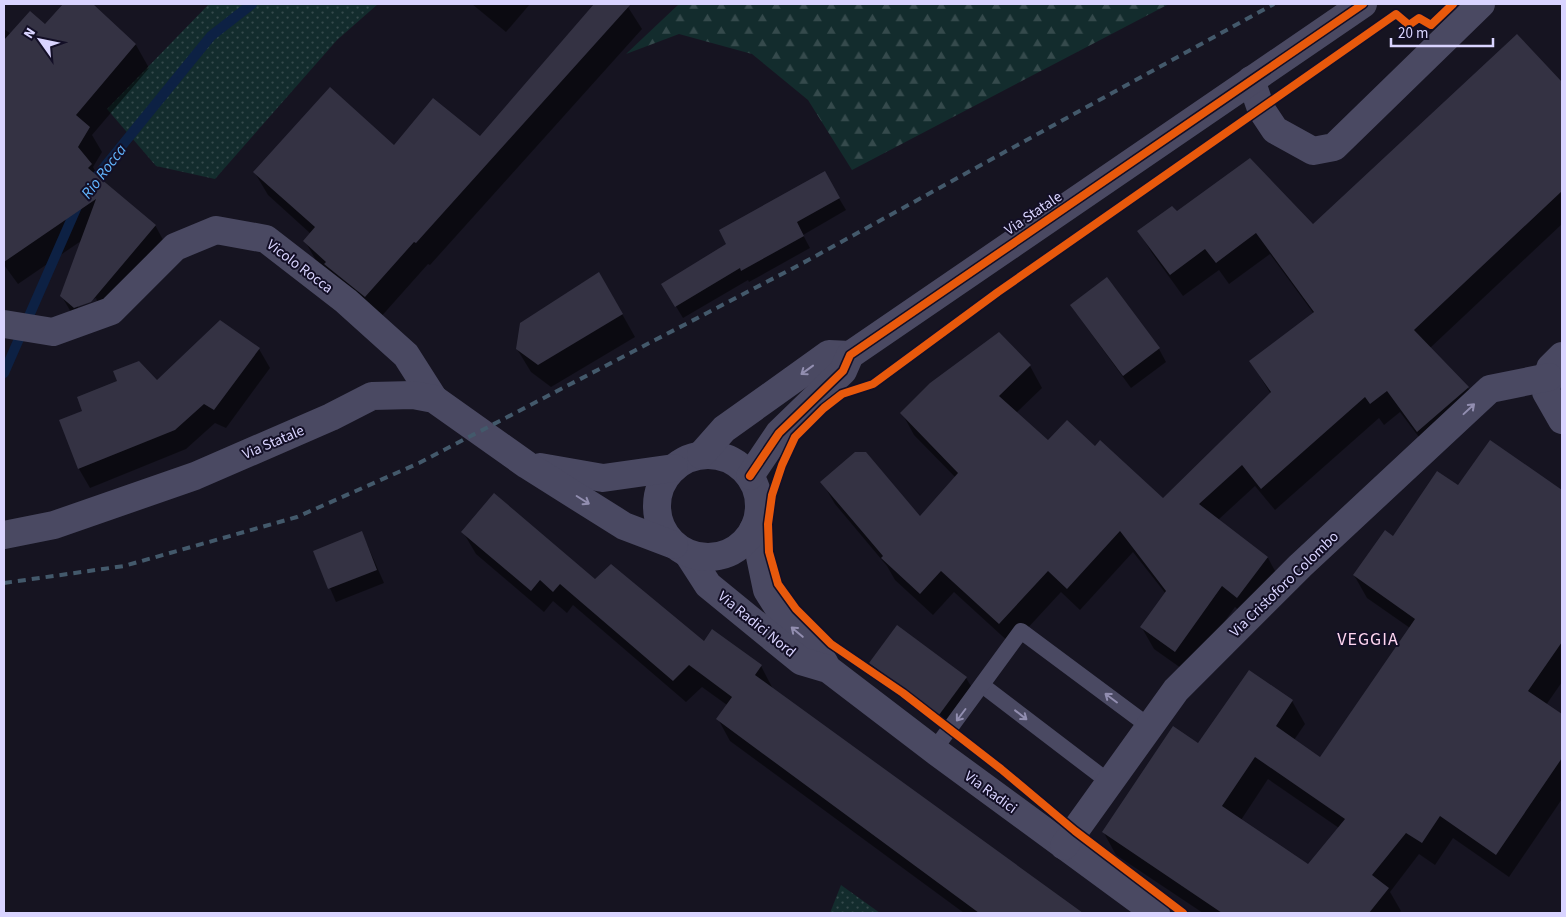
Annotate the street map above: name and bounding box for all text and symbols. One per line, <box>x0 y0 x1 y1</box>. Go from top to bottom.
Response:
north arrow <box>15 15 65 65</box>
scale bar <box>1391 15 1494 47</box>
text: 20 m <box>1398 23 1428 44</box>
text: N <box>19 24 41 43</box>
water label: Rio Rocca <box>76 139 132 203</box>
street label: Via Statale <box>1000 186 1066 240</box>
street label: Vicolo Rocca <box>262 234 337 298</box>
one-way arrow <box>800 365 814 375</box>
one-way arrow <box>1463 403 1475 415</box>
street label: Via Statale <box>239 420 307 465</box>
one-way arrow <box>576 496 590 506</box>
street label: Via Cristoforo Colombo <box>1225 527 1344 642</box>
street label: Via Radici Nord <box>713 586 800 662</box>
one-way arrow <box>791 627 804 638</box>
district label: VEGGIA <box>1337 627 1399 652</box>
one-way arrow <box>1105 692 1118 703</box>
one-way arrow <box>955 708 966 721</box>
one-way arrow <box>1014 710 1027 721</box>
street label: Via Radici <box>960 766 1021 819</box>

